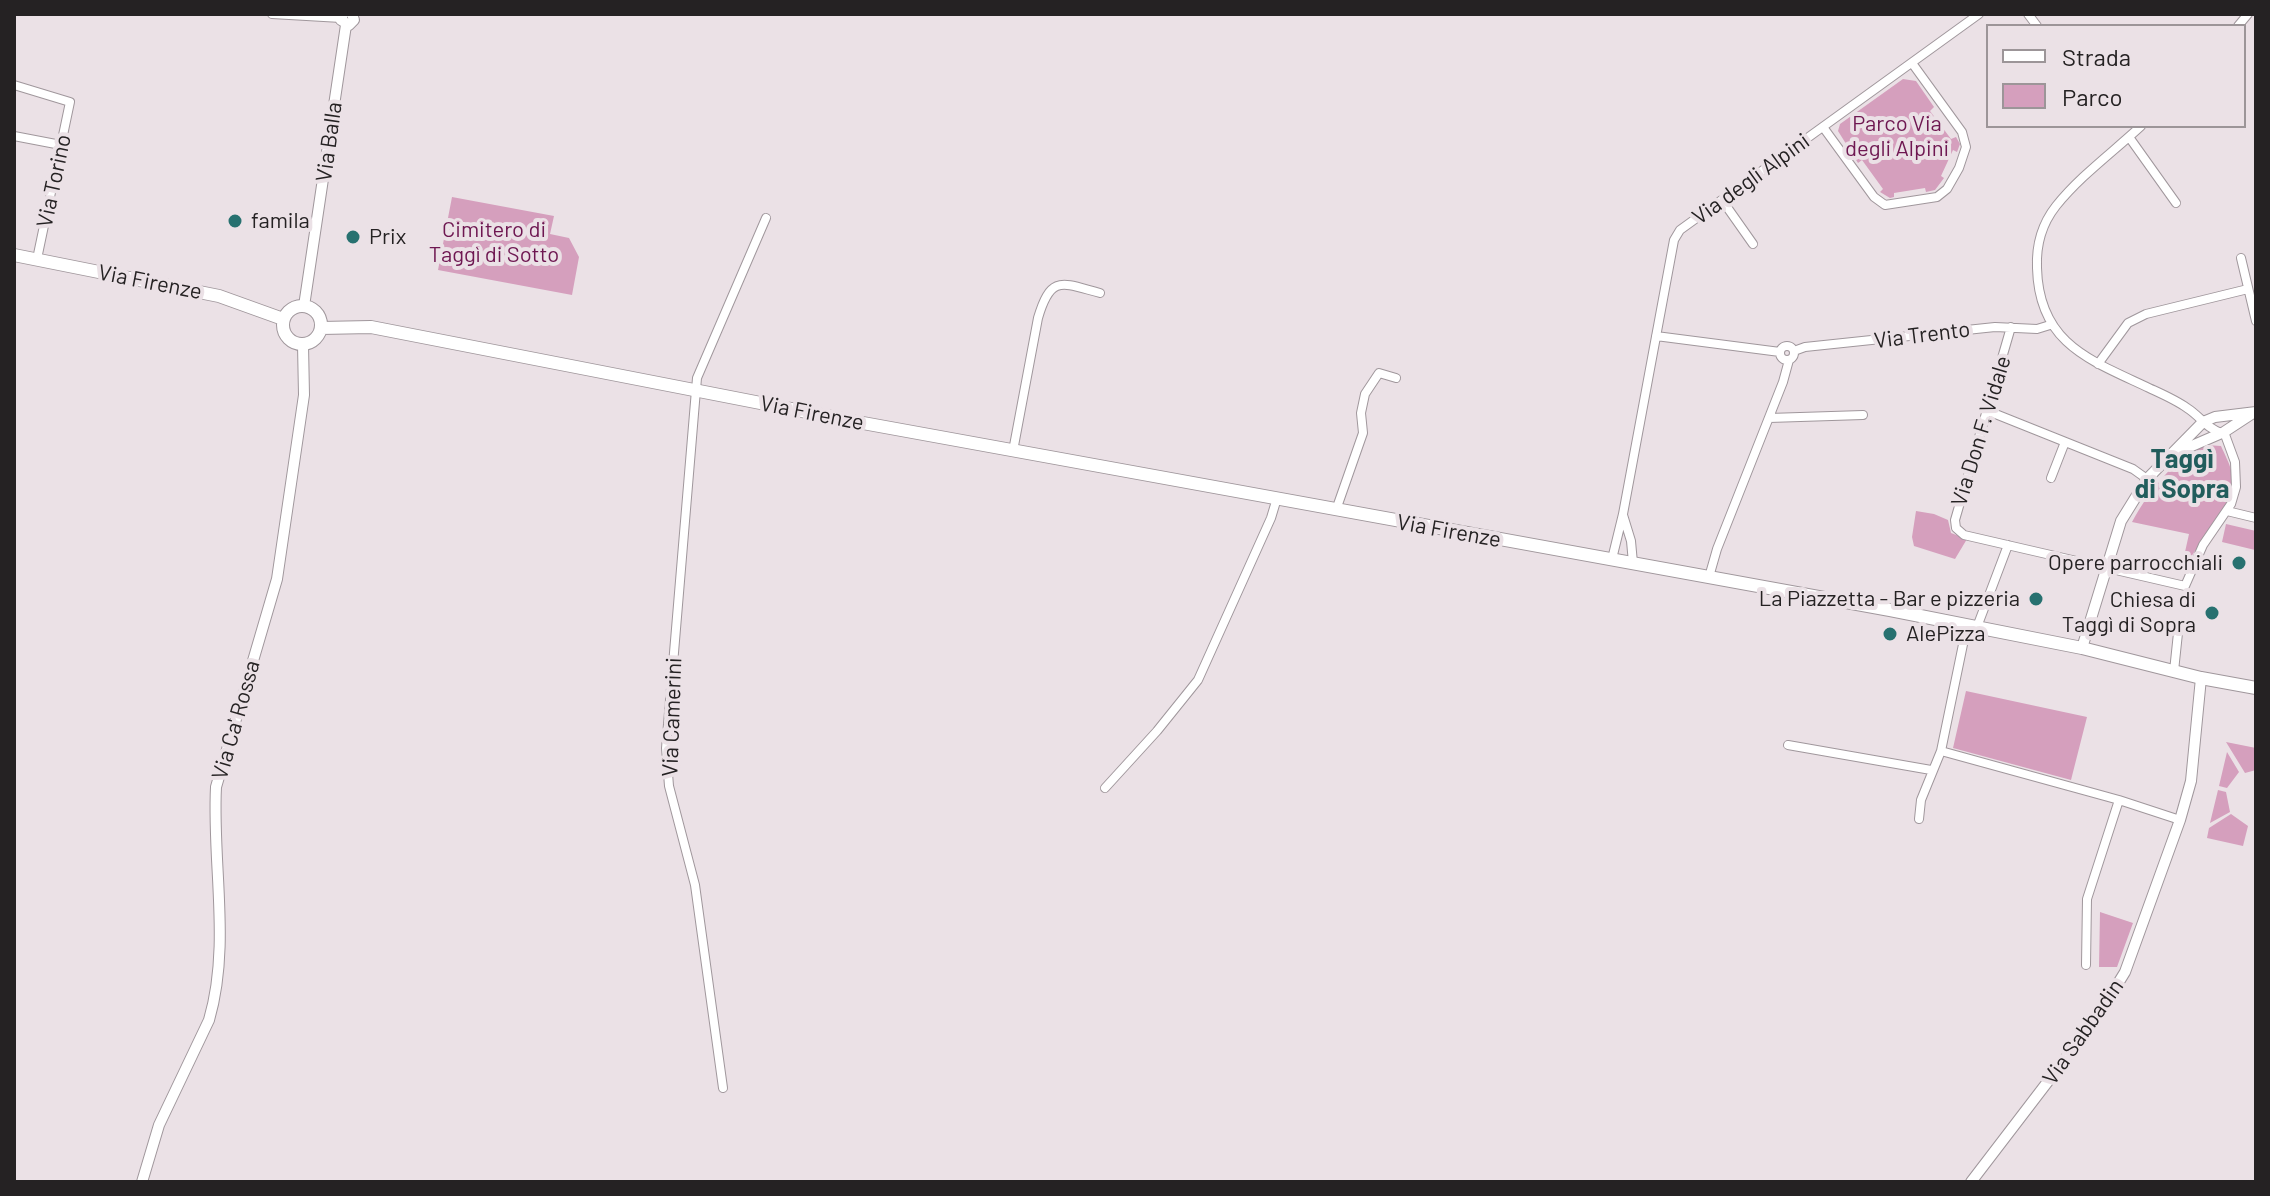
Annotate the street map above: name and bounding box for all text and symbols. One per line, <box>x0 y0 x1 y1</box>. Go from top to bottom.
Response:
legend <box>1986 24 2246 128</box>
text: Strada <box>2062 42 2131 71</box>
text: Parco <box>2062 82 2123 111</box>
street label: Via Balla <box>310 100 348 184</box>
park label: Parco Via degli Alpini <box>1845 111 1949 162</box>
street label: Via degli Alpini <box>1687 128 1815 230</box>
street label: Via Torino <box>31 132 77 230</box>
place label: famila <box>251 208 310 234</box>
marker: famila <box>226 212 244 230</box>
park label: Cimitero di Taggì di Sotto <box>429 217 559 268</box>
place label: Prix <box>369 224 406 250</box>
marker: Prix <box>344 228 362 246</box>
street label: Via Firenze <box>96 259 204 305</box>
street label: Via Trento <box>1872 316 1972 354</box>
street label: Via Don F. Vidale <box>1946 352 2016 510</box>
street label: Via Firenze <box>758 390 866 436</box>
district label: Taggì di Sopra <box>2135 443 2229 504</box>
street label: Via Firenze <box>1395 509 1503 553</box>
place label: Opere parrocchiali <box>2048 550 2223 576</box>
marker: Opere parrocchiali <box>2230 554 2248 572</box>
place label: La Piazzetta - Bar e pizzeria <box>1759 586 2020 612</box>
place label: Chiesa di Taggì di Sopra <box>2062 587 2196 638</box>
marker: La Piazzetta - Bar e pizzeria <box>2027 590 2045 608</box>
marker: Chiesa di Taggì di Sopra <box>2203 604 2221 622</box>
place label: AlePizza <box>1906 621 1986 647</box>
marker: AlePizza <box>1881 625 1899 643</box>
street label: Via Ca' Rossa <box>206 657 266 783</box>
street label: Via Camerini <box>657 657 687 777</box>
street label: Via Sabbadin <box>2037 974 2129 1090</box>

